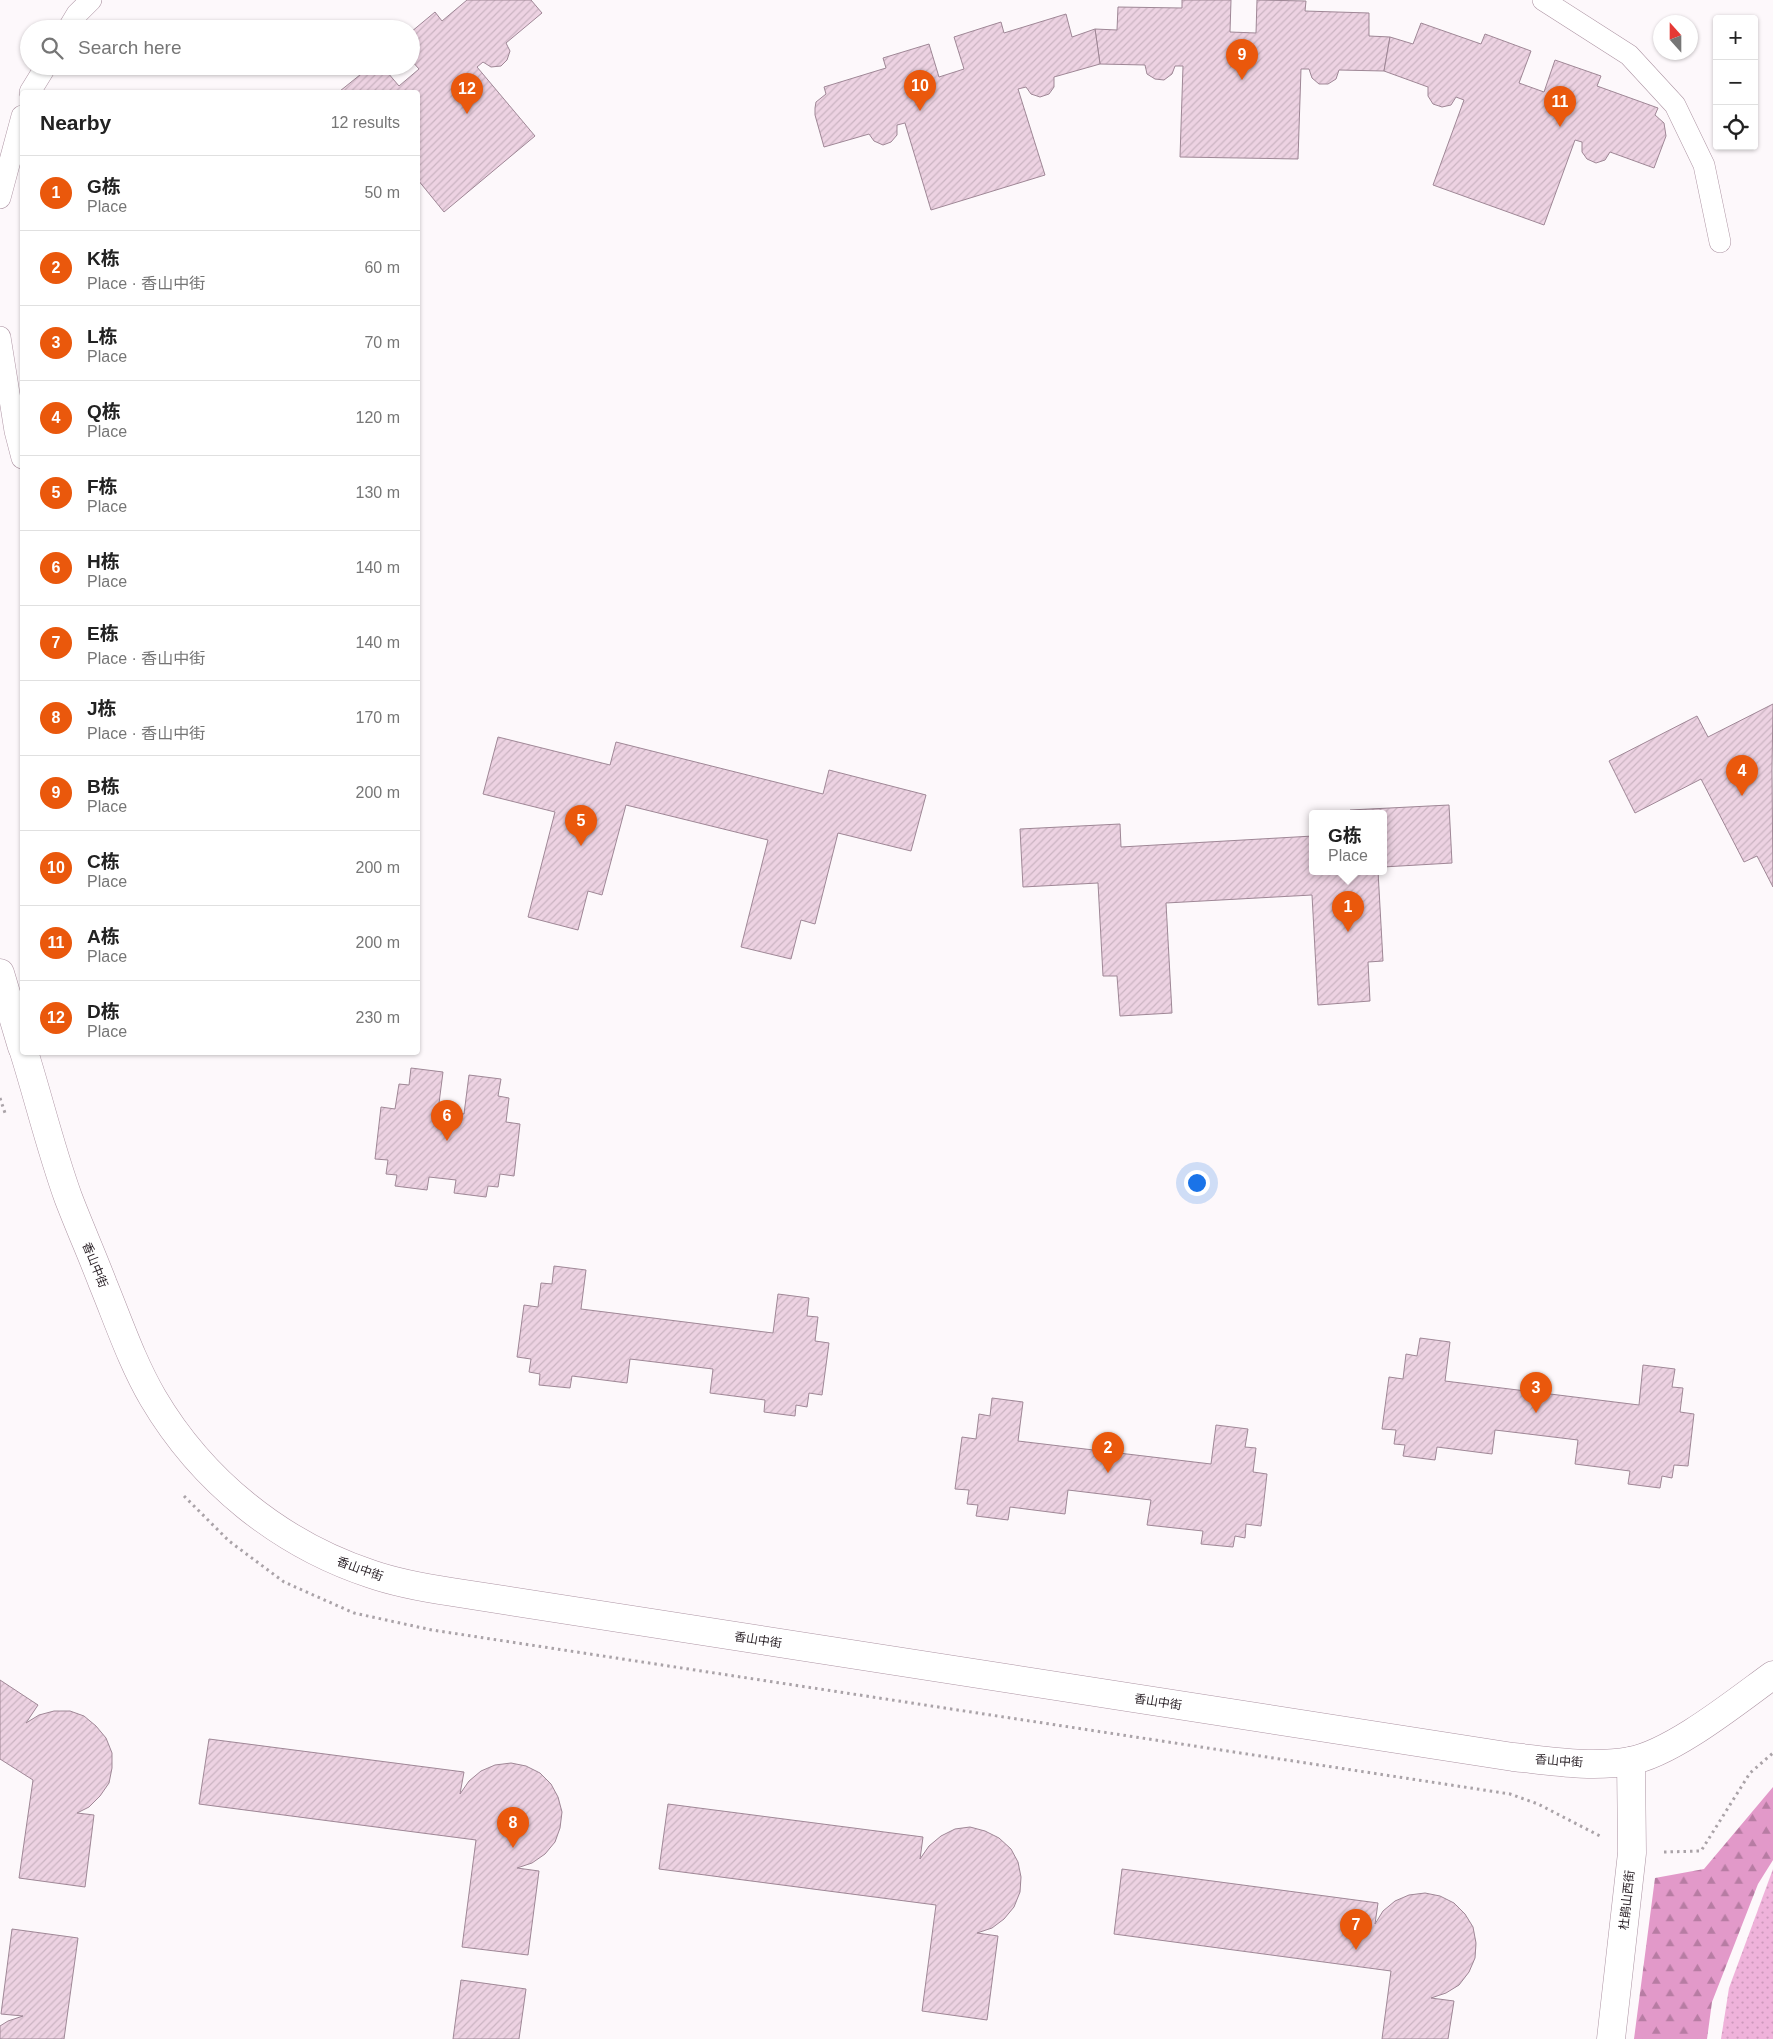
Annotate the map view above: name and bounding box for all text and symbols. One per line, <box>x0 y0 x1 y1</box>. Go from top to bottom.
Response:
north arrow <box>1653 15 1698 60</box>
map controls <box>1713 15 1758 150</box>
button: + <box>1713 15 1758 60</box>
search box <box>20 20 420 75</box>
icon: search <box>38 34 66 62</box>
text: Search here <box>78 37 182 58</box>
pin: 9 <box>1226 39 1258 80</box>
button: − <box>1713 60 1758 105</box>
pin: 10 <box>904 70 936 111</box>
pin: 12 <box>451 73 483 114</box>
pin: 11 <box>1544 86 1576 127</box>
button: locate <box>1713 105 1758 150</box>
text: Nearby <box>40 111 111 134</box>
text: 12 results <box>331 114 400 131</box>
text: G栋 <box>87 176 121 197</box>
text: 1 <box>52 184 60 201</box>
text: 50 m <box>364 184 400 201</box>
text: Place <box>87 198 127 215</box>
text: K栋 <box>87 248 120 269</box>
text: 2 <box>52 259 60 276</box>
text: 60 m <box>364 259 400 276</box>
text: Place · 香山中街 <box>87 275 205 292</box>
text: L栋 <box>87 326 118 347</box>
text: 3 <box>52 334 60 351</box>
text: 70 m <box>364 334 400 351</box>
text: Place <box>87 348 127 365</box>
text: Q栋 <box>87 401 121 422</box>
text: 4 <box>52 409 60 426</box>
text: 120 m <box>356 409 400 426</box>
text: Place <box>87 423 127 440</box>
text: F栋 <box>87 476 118 497</box>
text: 5 <box>52 484 60 501</box>
text: 130 m <box>356 484 400 501</box>
text: Place <box>87 498 127 515</box>
text: H栋 <box>87 551 120 572</box>
text: 6 <box>52 559 60 576</box>
text: 140 m <box>356 559 400 576</box>
text: Place <box>87 573 127 590</box>
text: E栋 <box>87 623 119 644</box>
text: 7 <box>52 634 60 651</box>
text: 140 m <box>356 634 400 651</box>
text: Place · 香山中街 <box>87 650 205 667</box>
text: J栋 <box>87 698 117 719</box>
text: 8 <box>52 709 60 726</box>
text: 170 m <box>356 709 400 726</box>
text: Place · 香山中街 <box>87 725 205 742</box>
pin: 4 <box>1726 755 1758 796</box>
text: B栋 <box>87 776 120 797</box>
text: 9 <box>52 784 60 801</box>
text: 200 m <box>356 784 400 801</box>
text: Place <box>87 798 127 815</box>
pin: 5 <box>565 805 597 846</box>
popup <box>1309 810 1387 875</box>
text: G栋 <box>1328 825 1362 846</box>
text: Place <box>1328 847 1368 864</box>
text: C栋 <box>87 851 120 872</box>
text: 10 <box>47 859 65 876</box>
text: 200 m <box>356 859 400 876</box>
text: Place <box>87 873 127 890</box>
pin: 1 <box>1332 891 1364 932</box>
text: A栋 <box>87 926 120 947</box>
text: 11 <box>48 934 64 951</box>
text: 200 m <box>356 934 400 951</box>
text: Place <box>87 948 127 965</box>
text: D栋 <box>87 1001 120 1022</box>
text: 12 <box>47 1009 65 1026</box>
text: 230 m <box>356 1009 400 1026</box>
text: Place <box>87 1023 127 1040</box>
pin: 6 <box>431 1100 463 1141</box>
your location <box>1184 1170 1210 1196</box>
street label: 香山中街 <box>80 1240 110 1290</box>
pin: 3 <box>1520 1372 1552 1413</box>
pin: 2 <box>1092 1432 1124 1473</box>
street label: 香山中街 <box>335 1554 385 1584</box>
street label: 香山中街 <box>733 1629 783 1651</box>
street label: 香山中街 <box>1133 1691 1183 1713</box>
street label: 香山中街 <box>1535 1752 1583 1770</box>
pin: 8 <box>497 1807 529 1848</box>
street label: 杜鹃山西街 <box>1617 1869 1637 1931</box>
pin: 7 <box>1340 1909 1372 1950</box>

